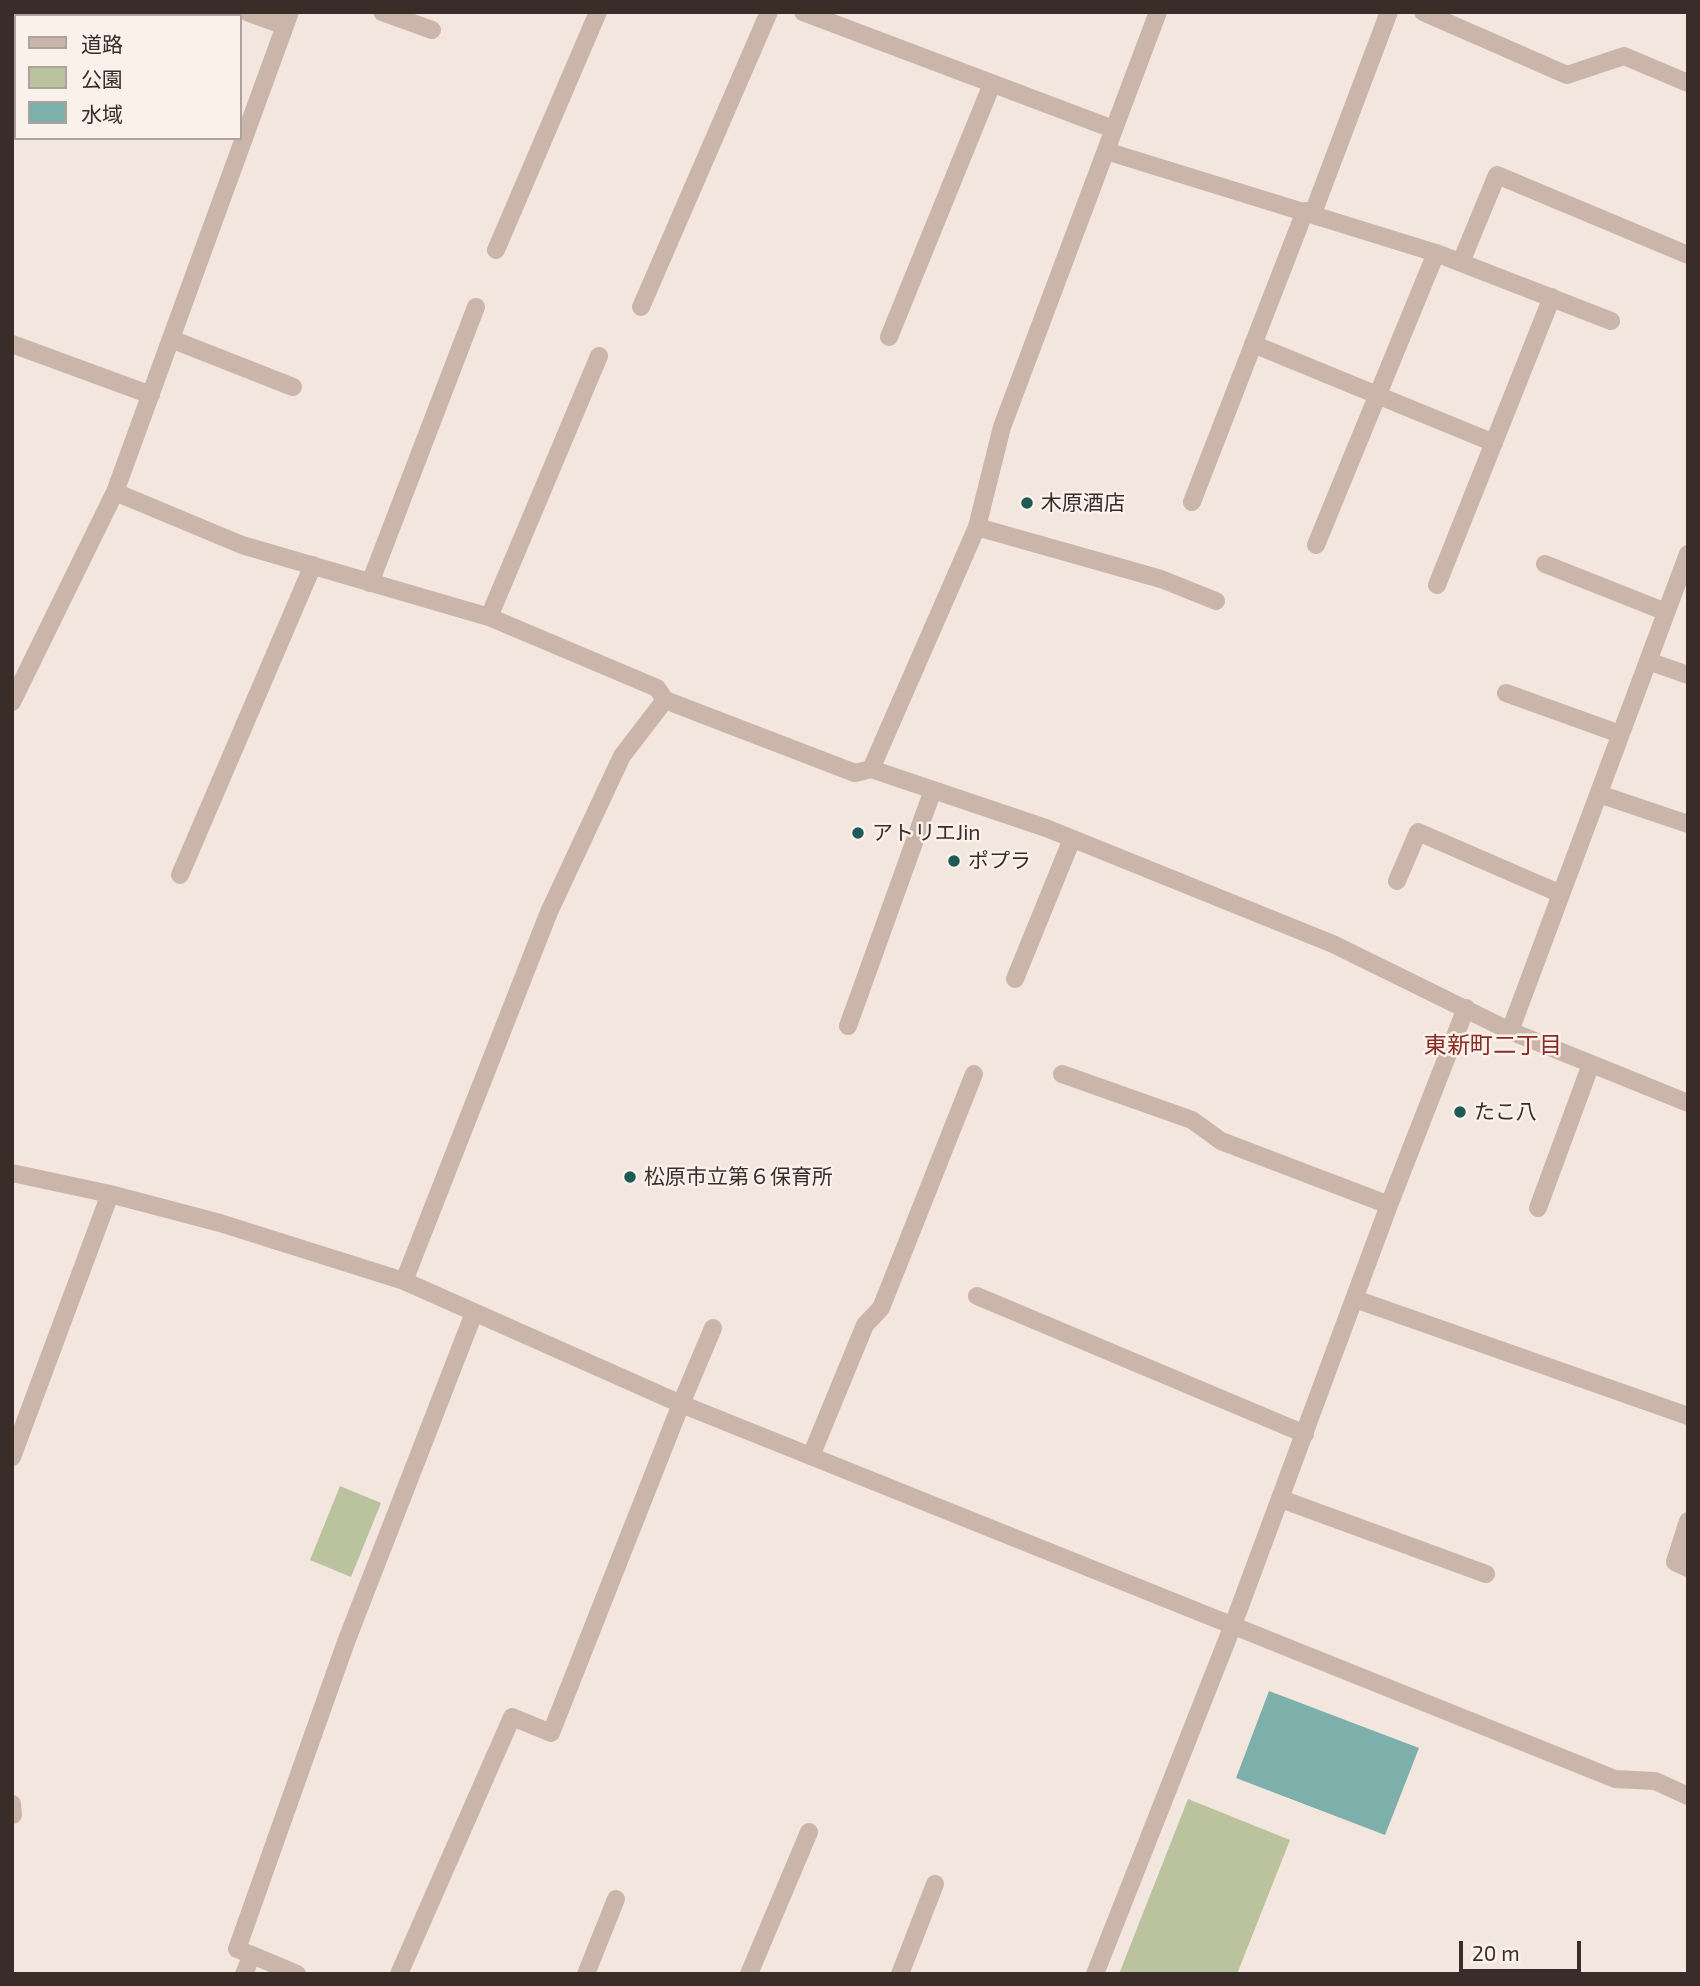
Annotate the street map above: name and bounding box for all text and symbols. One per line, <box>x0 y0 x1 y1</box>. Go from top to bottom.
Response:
legend <box>14 14 242 140</box>
text: 道路 <box>81 31 123 56</box>
text: 公園 <box>81 66 123 91</box>
text: 水域 <box>81 101 123 126</box>
place label: 木原酒店 <box>1041 490 1125 516</box>
marker: 木原酒店 <box>1019 495 1035 511</box>
place label: アトリエJin <box>872 820 981 846</box>
marker: アトリエJin <box>850 825 866 841</box>
place label: ポプラ <box>968 848 1031 874</box>
marker: ポプラ <box>946 853 962 869</box>
district label: 東新町二丁目 <box>1424 1031 1562 1059</box>
place label: たこ八 <box>1474 1099 1537 1125</box>
marker: たこ八 <box>1452 1104 1468 1120</box>
place label: 松原市立第６保育所 <box>644 1164 833 1190</box>
marker: 松原市立第６保育所 <box>622 1169 638 1185</box>
scale bar <box>1462 1926 1584 1970</box>
text: 20 m <box>1472 1940 1520 1965</box>

